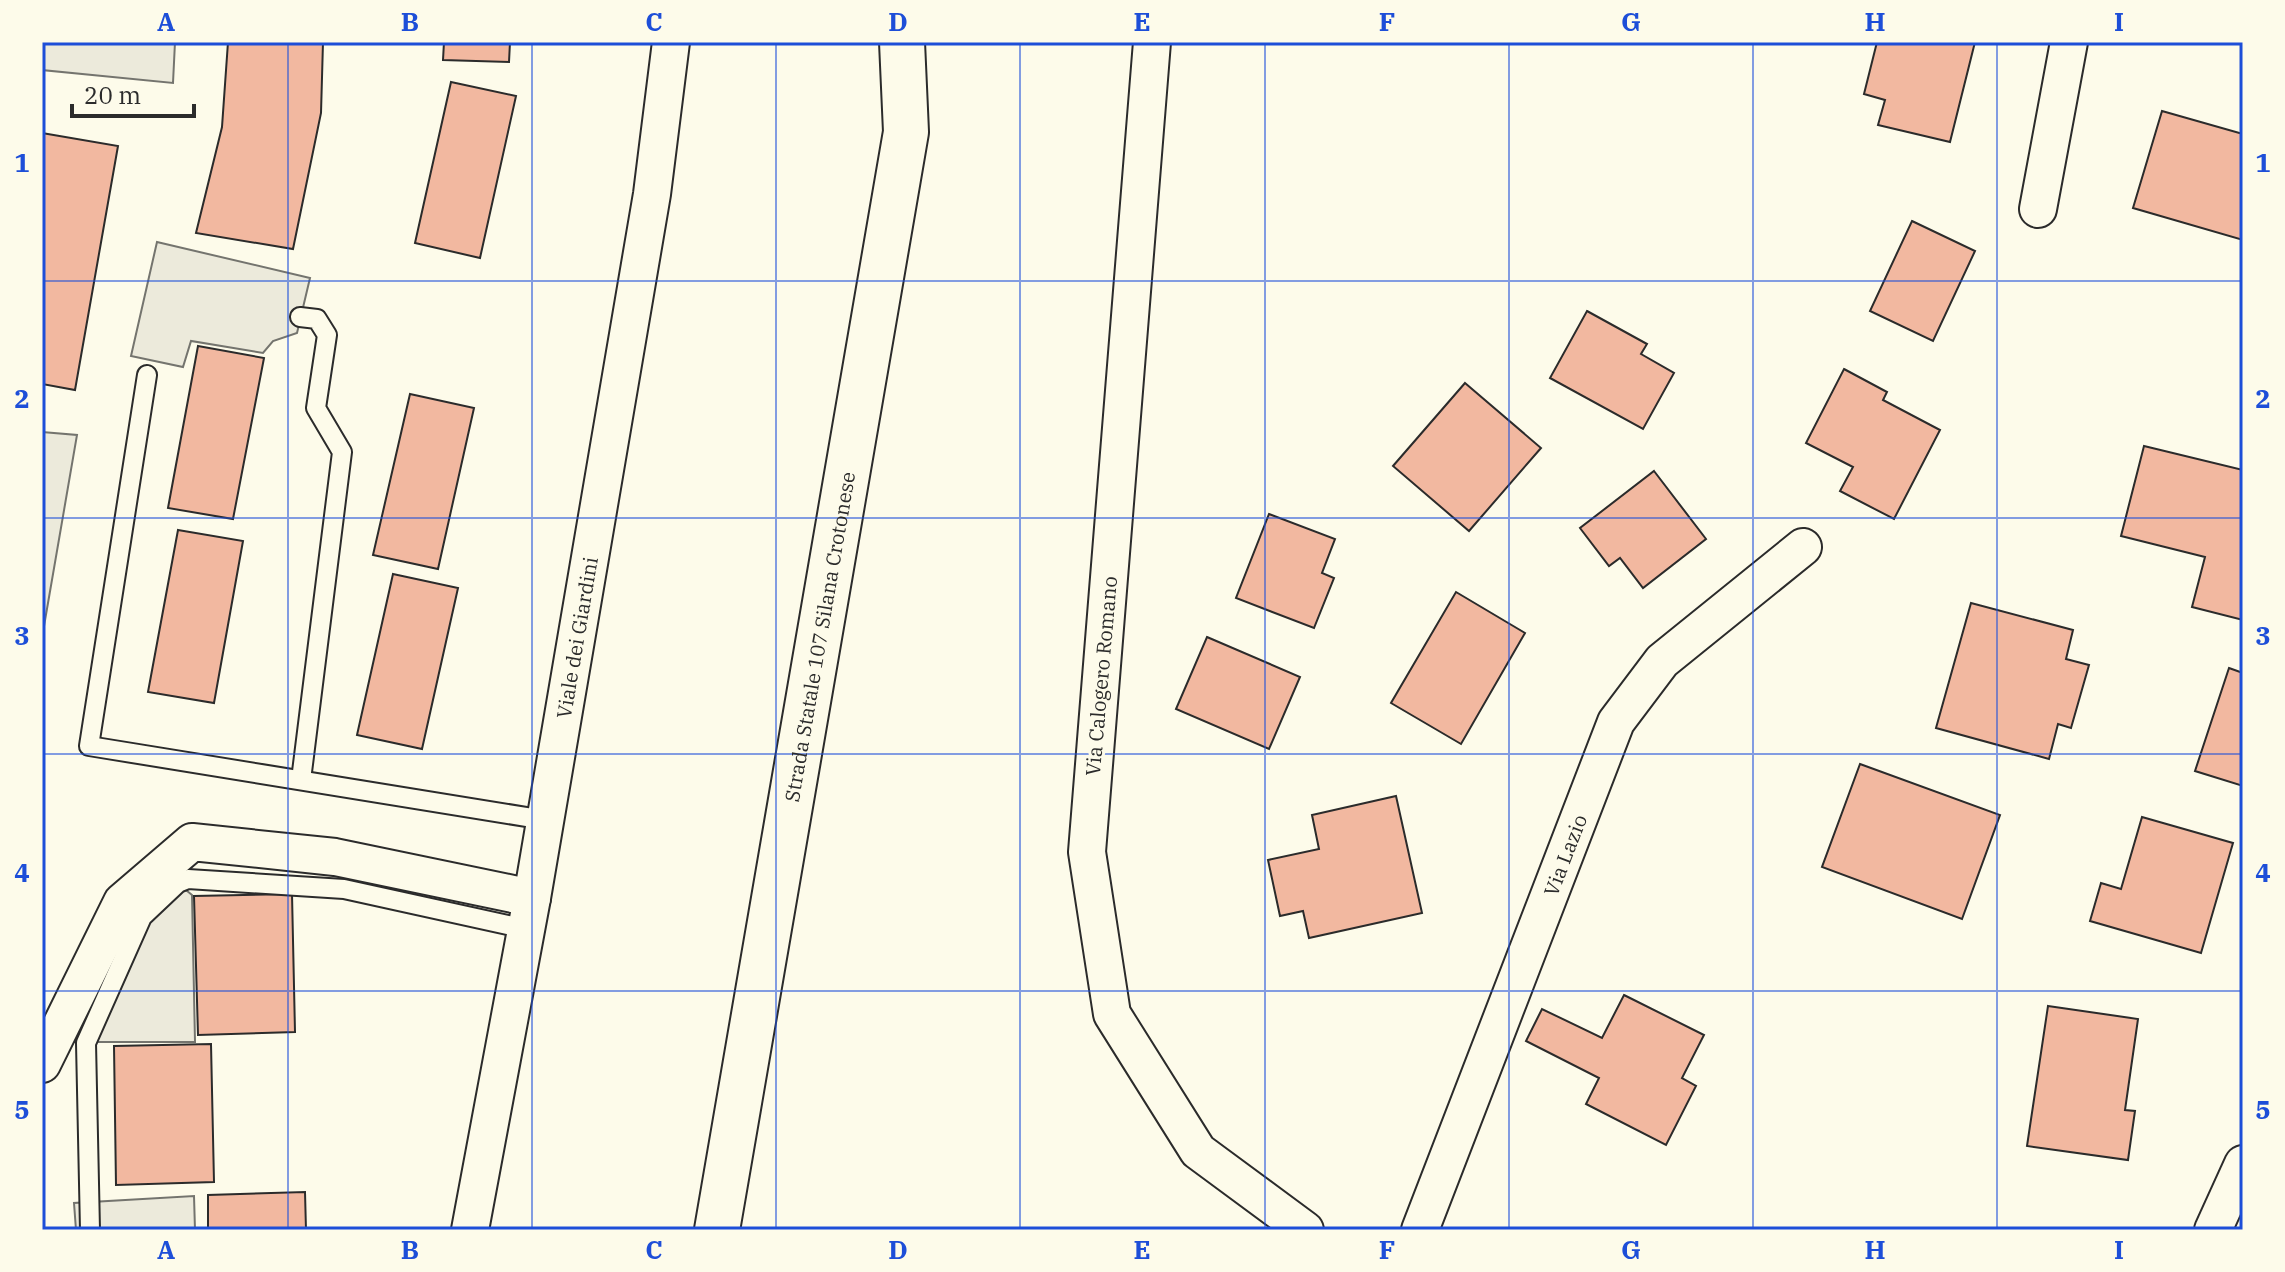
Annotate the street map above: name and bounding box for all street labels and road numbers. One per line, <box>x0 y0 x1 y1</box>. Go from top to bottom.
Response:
street label: Strada Statale 107 Silana Crotonese <box>777 470 861 804</box>
street label: Viale dei Giardini <box>549 555 603 720</box>
street label: Via Calogero Romano <box>1079 575 1123 777</box>
street label: Via Lazio <box>1537 810 1593 900</box>

